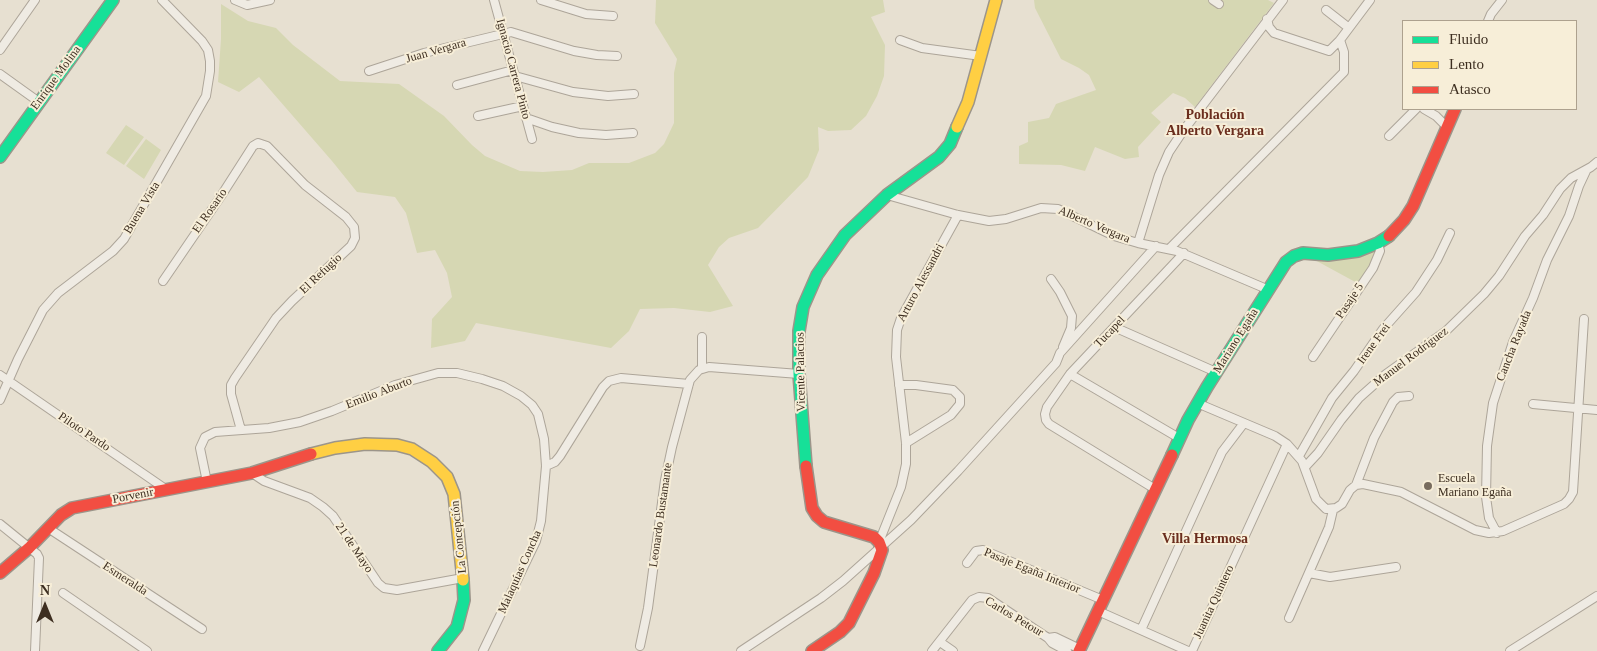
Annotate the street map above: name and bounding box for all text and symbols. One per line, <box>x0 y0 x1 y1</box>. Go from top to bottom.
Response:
street label: Ignacio Carrera Pinto <box>493 17 533 121</box>
legend <box>1402 20 1577 110</box>
text: Fluido <box>1449 31 1488 47</box>
street label: Juan Vergara <box>404 36 468 66</box>
street label: Enrique Molina <box>28 43 84 113</box>
text: Lento <box>1449 56 1484 72</box>
text: Atasco <box>1449 81 1491 97</box>
district label: Población Alberto Vergara <box>1166 107 1264 140</box>
street label: Buena Vista <box>121 179 163 237</box>
street label: El Rosario <box>189 186 231 236</box>
street label: Alberto Vergara <box>1056 203 1132 247</box>
street label: Arturo Alessandri <box>894 242 948 324</box>
street label: El Refugio <box>297 251 345 297</box>
street label: Pasaje 5 <box>1333 281 1367 321</box>
street label: Mariano Egaña <box>1210 306 1262 376</box>
street label: Cancha Rayada <box>1493 309 1535 383</box>
street label: Tucapel <box>1092 313 1128 351</box>
street label: Irene Frei <box>1354 321 1394 367</box>
street label: Manuel Rodríguez <box>1371 324 1451 390</box>
street label: Vicente Palacios <box>793 332 809 412</box>
street label: Emilio Aburto <box>344 374 414 412</box>
street label: Piloto Pardo <box>55 409 113 455</box>
street label: Leonardo Bustamante <box>647 462 675 568</box>
place label: Escuela Mariano Egaña <box>1438 472 1512 500</box>
marker: Escuela Mariano Egaña <box>1422 480 1434 492</box>
street label: Porvenir <box>111 485 155 507</box>
street label: La Concepción <box>448 500 470 574</box>
street label: 21 de Mayo <box>332 520 376 576</box>
street label: Malaquías Concha <box>495 528 545 616</box>
district label: Villa Hermosa <box>1162 531 1248 547</box>
street label: Pasaje Egaña Interior <box>982 545 1082 597</box>
street label: Esmeralda <box>100 559 150 599</box>
street label: Juanita Quintero <box>1191 563 1237 641</box>
north arrow <box>20 581 70 631</box>
text: N <box>40 583 50 598</box>
street label: Carlos Petour <box>982 594 1046 640</box>

